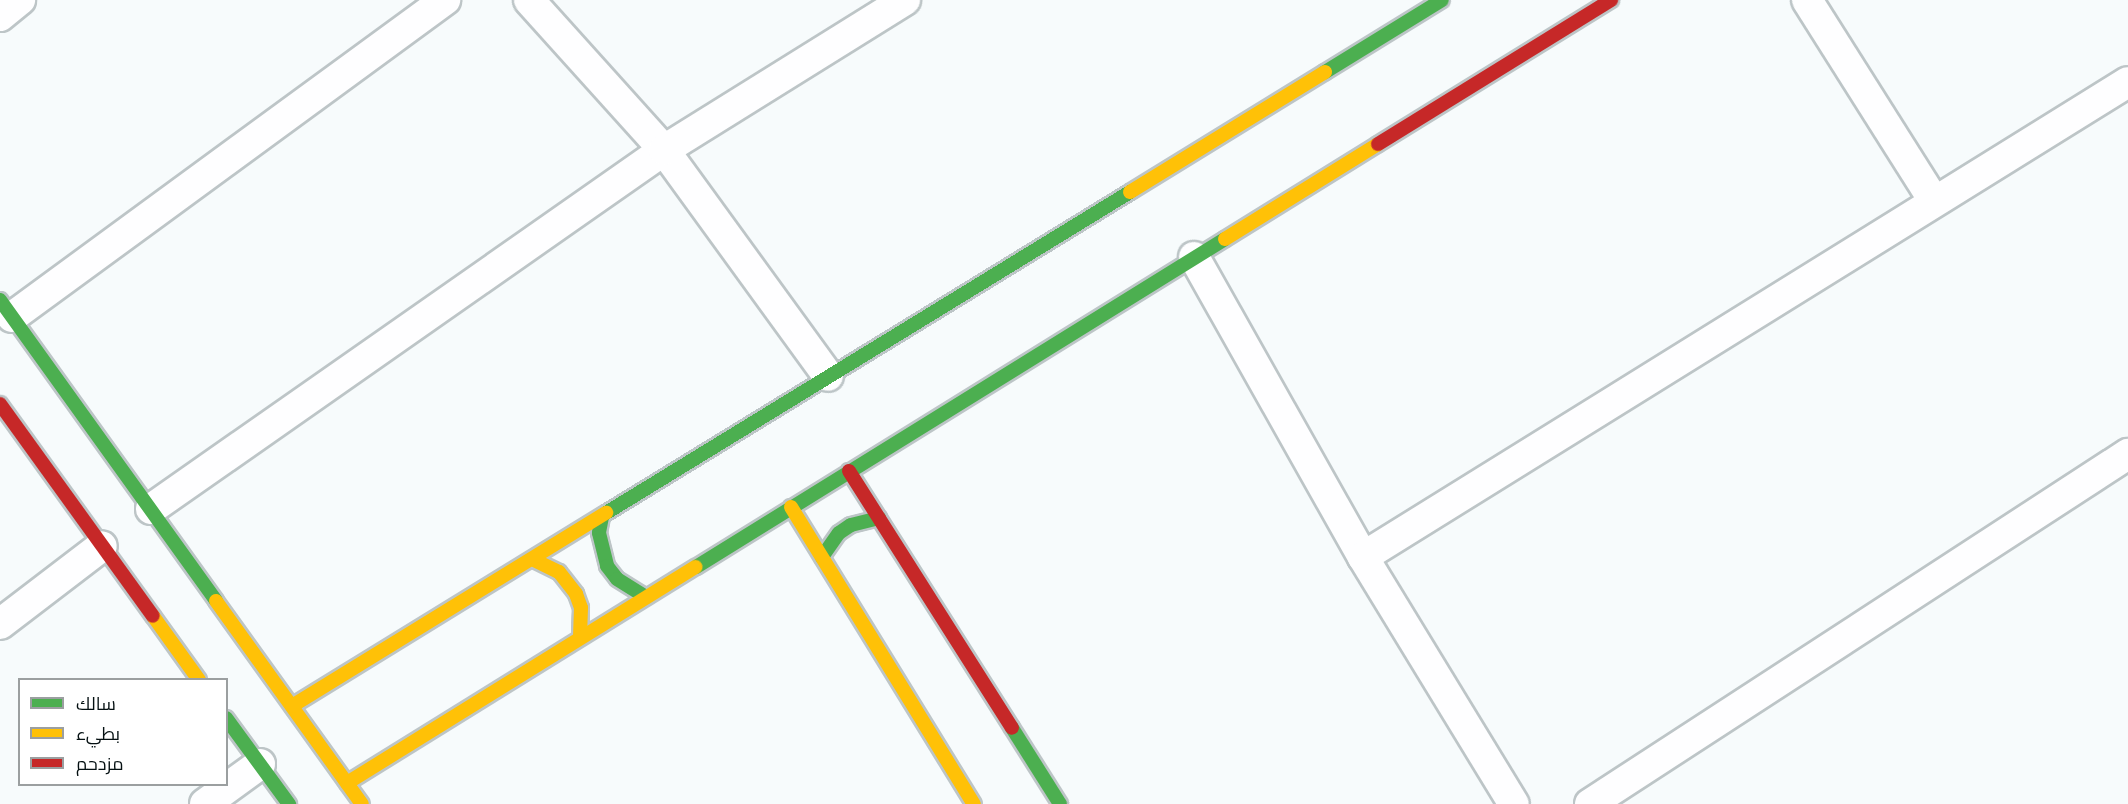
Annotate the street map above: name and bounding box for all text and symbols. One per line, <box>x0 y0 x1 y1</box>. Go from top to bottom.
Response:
legend <box>18 678 228 786</box>
text: سالك <box>76 693 116 714</box>
text: بطيء <box>76 723 120 744</box>
text: مزدحم <box>76 753 124 774</box>

